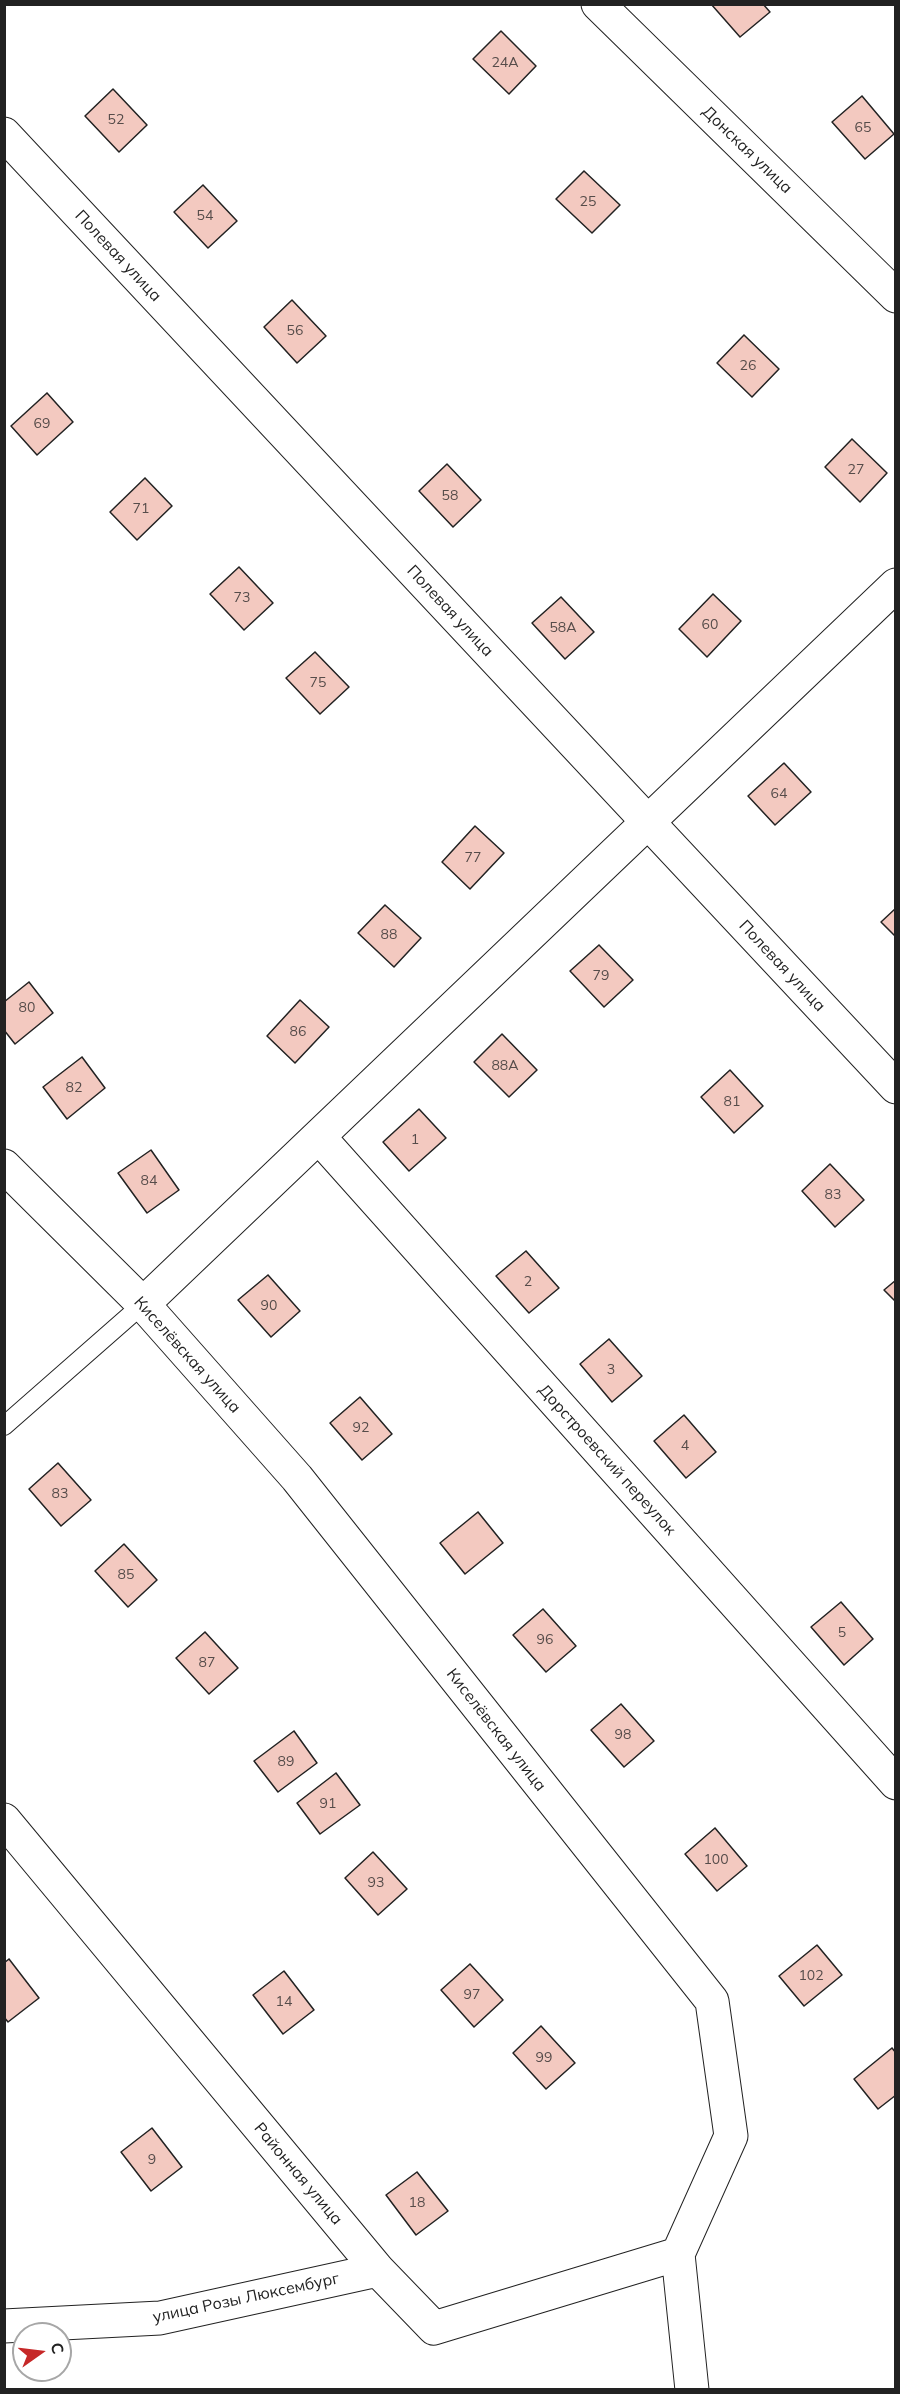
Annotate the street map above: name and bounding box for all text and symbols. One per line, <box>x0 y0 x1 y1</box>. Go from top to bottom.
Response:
house number: 24А <box>491 55 519 71</box>
street label: Донская улица <box>698 102 796 198</box>
house number: 52 <box>108 112 124 128</box>
house number: 65 <box>855 120 871 136</box>
house number: 25 <box>580 194 596 210</box>
street label: Полевая улица <box>71 206 165 306</box>
house number: 54 <box>197 208 213 224</box>
house number: 56 <box>287 323 303 339</box>
house number: 26 <box>740 358 756 374</box>
house number: 69 <box>34 416 50 432</box>
house number: 27 <box>848 462 864 478</box>
house number: 58 <box>442 488 458 504</box>
house number: 71 <box>133 501 149 517</box>
street label: Полевая улица <box>403 561 497 661</box>
house number: 73 <box>234 590 250 606</box>
house number: 60 <box>702 617 718 633</box>
house number: 58А <box>549 620 577 636</box>
house number: 75 <box>310 675 326 691</box>
house number: 64 <box>771 786 787 802</box>
house number: 77 <box>465 850 481 866</box>
street label: Полевая улица <box>735 916 829 1016</box>
house number: 88 <box>381 927 397 943</box>
house number: 79 <box>593 968 609 984</box>
house number: 80 <box>19 1000 35 1016</box>
house number: 86 <box>290 1024 306 1040</box>
house number: 88А <box>491 1058 519 1074</box>
house number: 82 <box>66 1080 82 1096</box>
house number: 81 <box>724 1094 740 1110</box>
house number: 1 <box>411 1132 419 1148</box>
house number: 84 <box>141 1173 157 1189</box>
house number: 83 <box>825 1187 841 1203</box>
house number: 2 <box>524 1274 532 1290</box>
street label: Киселёвская улица <box>130 1293 244 1417</box>
house number: 90 <box>261 1298 277 1314</box>
house number: 3 <box>607 1362 615 1378</box>
street label: Дорстроевский переулок <box>534 1381 680 1539</box>
house number: 92 <box>353 1420 369 1436</box>
house number: 4 <box>681 1438 689 1454</box>
house number: 83 <box>52 1486 68 1502</box>
house number: 85 <box>118 1567 134 1583</box>
house number: 5 <box>838 1625 846 1641</box>
house number: 96 <box>537 1632 553 1648</box>
house number: 87 <box>199 1655 215 1671</box>
street label: Киселёвская улица <box>442 1665 550 1795</box>
house number: 98 <box>615 1727 631 1743</box>
house number: 89 <box>278 1754 294 1770</box>
house number: 91 <box>320 1796 336 1812</box>
house number: 100 <box>703 1852 729 1868</box>
house number: 93 <box>368 1875 384 1891</box>
house number: 102 <box>798 1968 824 1984</box>
house number: 97 <box>464 1987 480 2003</box>
house number: 14 <box>276 1994 292 2010</box>
house number: 99 <box>536 2050 552 2066</box>
street label: Районная улица <box>250 2119 346 2229</box>
house number: 9 <box>148 2152 156 2168</box>
house number: 18 <box>409 2195 425 2211</box>
street label: улица Розы Люксембург <box>151 2269 341 2327</box>
north arrow <box>12 2322 72 2382</box>
text: С <box>46 2340 69 2356</box>

